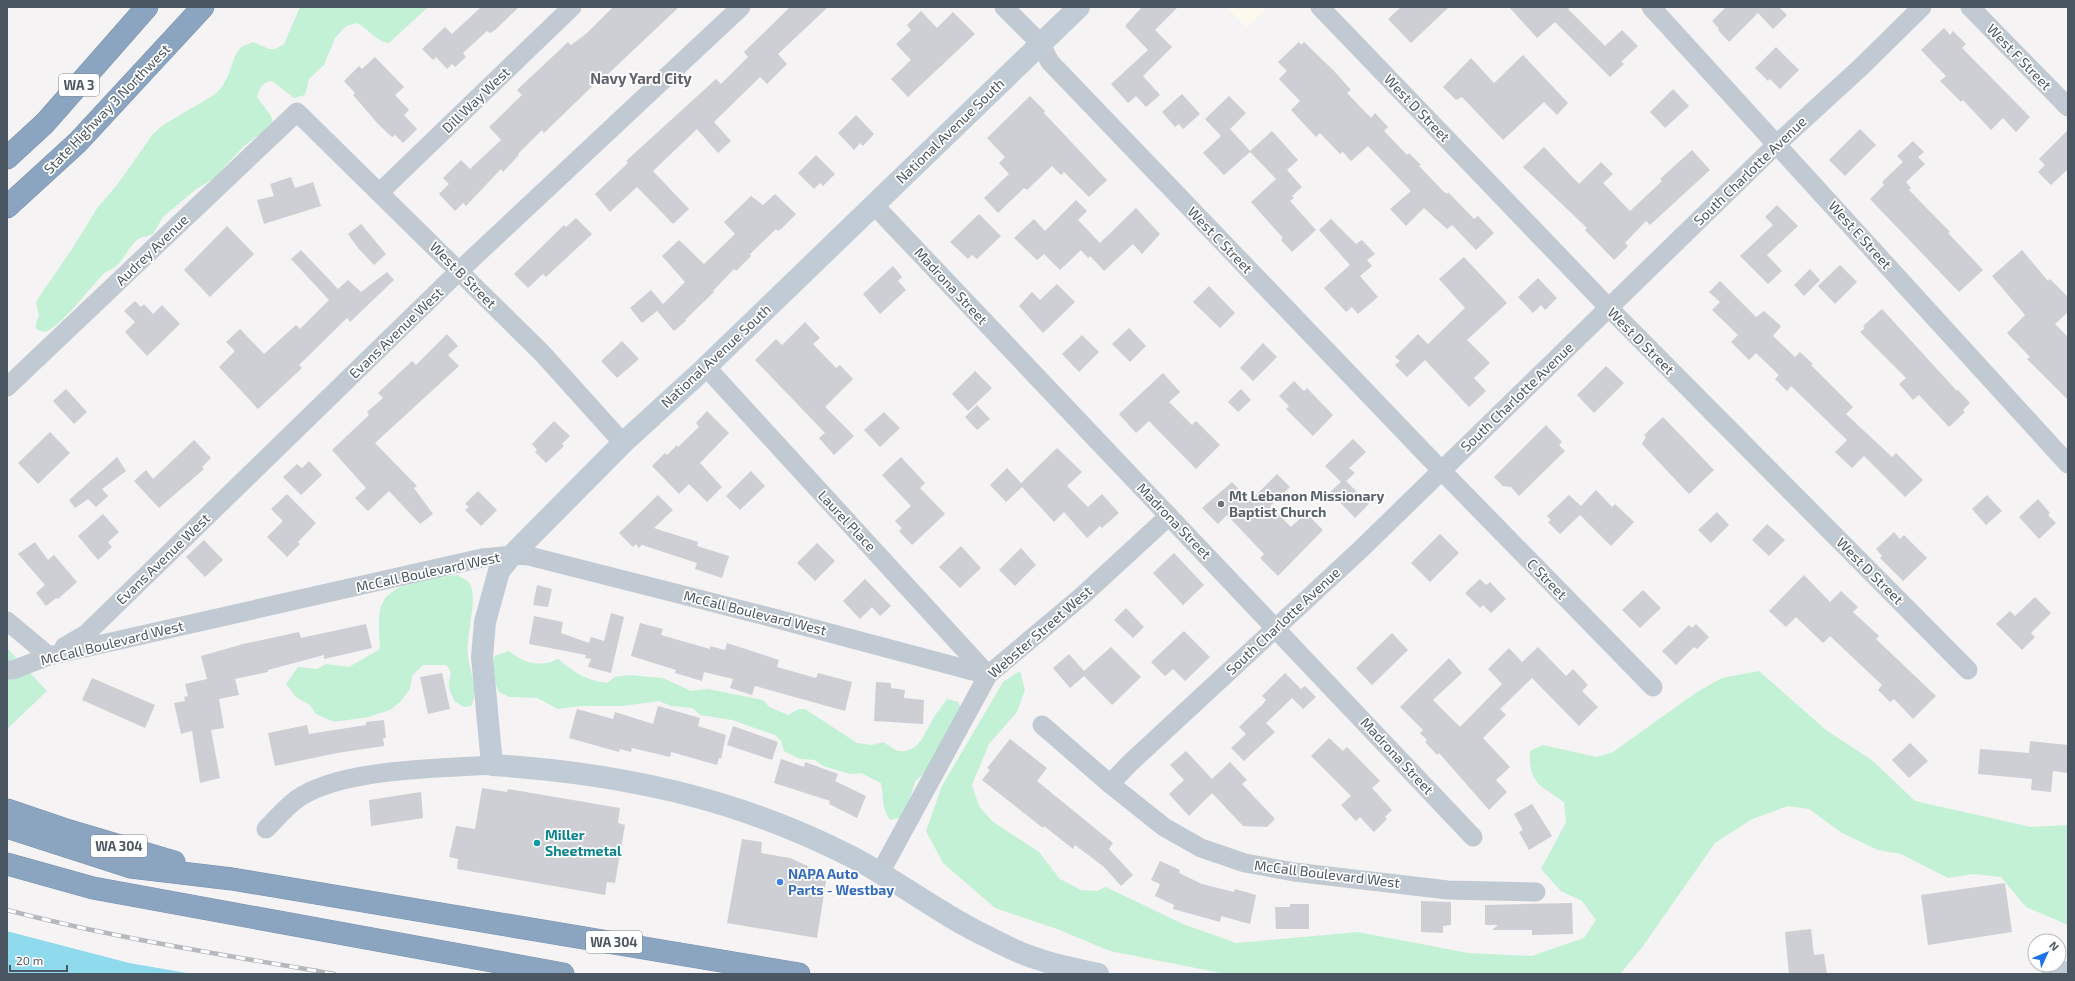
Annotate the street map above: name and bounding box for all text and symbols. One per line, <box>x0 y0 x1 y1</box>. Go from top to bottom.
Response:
street label: West F Street <box>1984 20 2055 93</box>
street label: State Highway 3 Northwest <box>40 40 173 177</box>
street label: Dill Way West <box>438 63 513 136</box>
district label: Navy Yard City <box>590 69 692 88</box>
street label: West D Street <box>1381 70 1454 145</box>
road number: WA 3 <box>59 74 99 96</box>
street label: National Avenue South <box>892 74 1007 187</box>
street label: South Charlotte Avenue <box>1690 113 1809 229</box>
street label: West E Street <box>1825 197 1895 272</box>
street label: West C Street <box>1184 203 1256 277</box>
street label: Audrey Avenue <box>112 211 192 289</box>
street label: West B Street <box>427 238 500 311</box>
street label: Madrona Street <box>911 244 991 328</box>
street label: Evans Avenue West <box>345 284 446 382</box>
street label: National Avenue South <box>657 300 774 411</box>
street label: West D Street <box>1604 304 1678 378</box>
street label: South Charlotte Avenue <box>1457 339 1576 455</box>
street label: Madrona Street <box>1134 479 1215 562</box>
street label: Laurel Place <box>815 487 880 555</box>
place label: Mt Lebanon Missionary Baptist Church <box>1229 487 1384 520</box>
marker: Mt Lebanon Missionary Baptist Church <box>1216 499 1226 509</box>
street label: Evans Avenue West <box>112 510 213 608</box>
street label: West D Street <box>1833 534 1907 608</box>
street label: McCall Boulevard West <box>354 548 501 595</box>
street label: C Street <box>1524 555 1571 603</box>
street label: South Charlotte Avenue <box>1222 563 1343 678</box>
street label: Webster Street West <box>984 582 1095 681</box>
street label: McCall Boulevard West <box>682 587 828 638</box>
street label: McCall Boulevard West <box>39 617 185 668</box>
street label: Madrona Street <box>1357 714 1437 798</box>
place label: Miller Sheetmetal <box>545 826 622 859</box>
road number: WA 304 <box>91 835 147 857</box>
marker: Miller Sheetmetal <box>532 838 542 848</box>
street label: McCall Boulevard West <box>1253 856 1401 891</box>
place label: NAPA Auto Parts - Westbay <box>788 865 894 898</box>
marker: NAPA Auto Parts - Westbay <box>775 877 785 887</box>
road number: WA 304 <box>586 931 642 953</box>
north arrow <box>2027 933 2067 973</box>
text: N <box>2047 938 2062 953</box>
scale bar <box>10 947 67 973</box>
text: 20 m <box>16 953 43 967</box>

